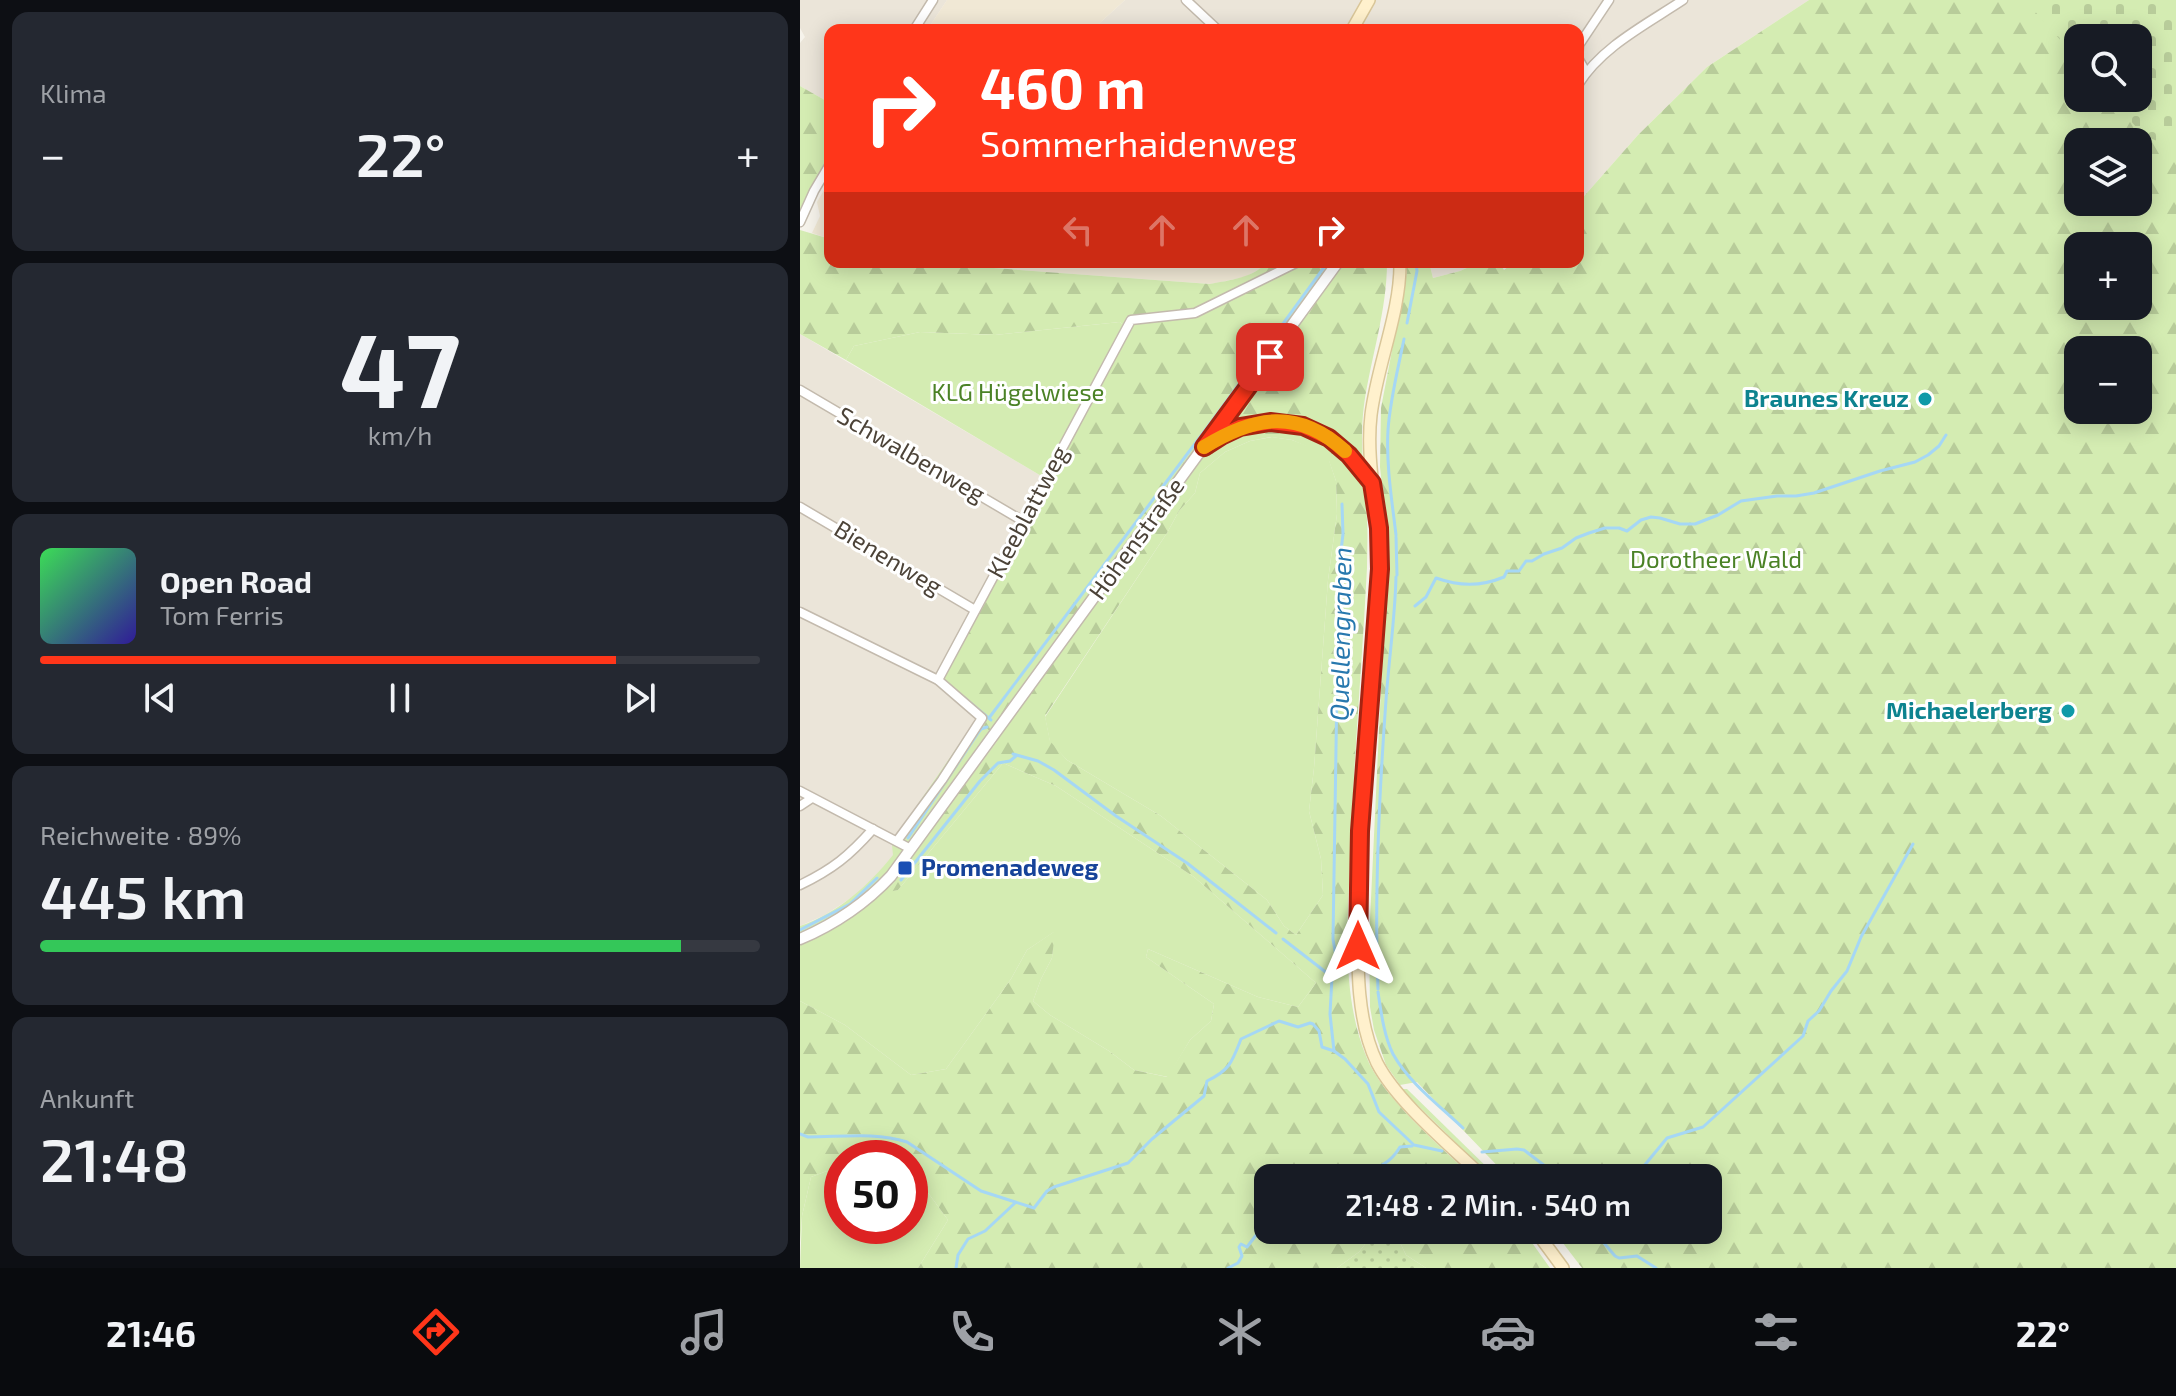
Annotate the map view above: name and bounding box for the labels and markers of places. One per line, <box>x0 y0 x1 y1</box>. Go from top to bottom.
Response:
pin <box>1236 323 1304 391</box>
place label: Braunes Kreuz <box>1744 383 1909 412</box>
marker: Braunes Kreuz <box>1916 390 1934 408</box>
place label: Michaelerberg <box>1886 695 2052 724</box>
marker: Michaelerberg <box>2059 702 2077 720</box>
place label: Promenadeweg <box>921 852 1098 881</box>
marker: Promenadeweg <box>896 859 914 877</box>

